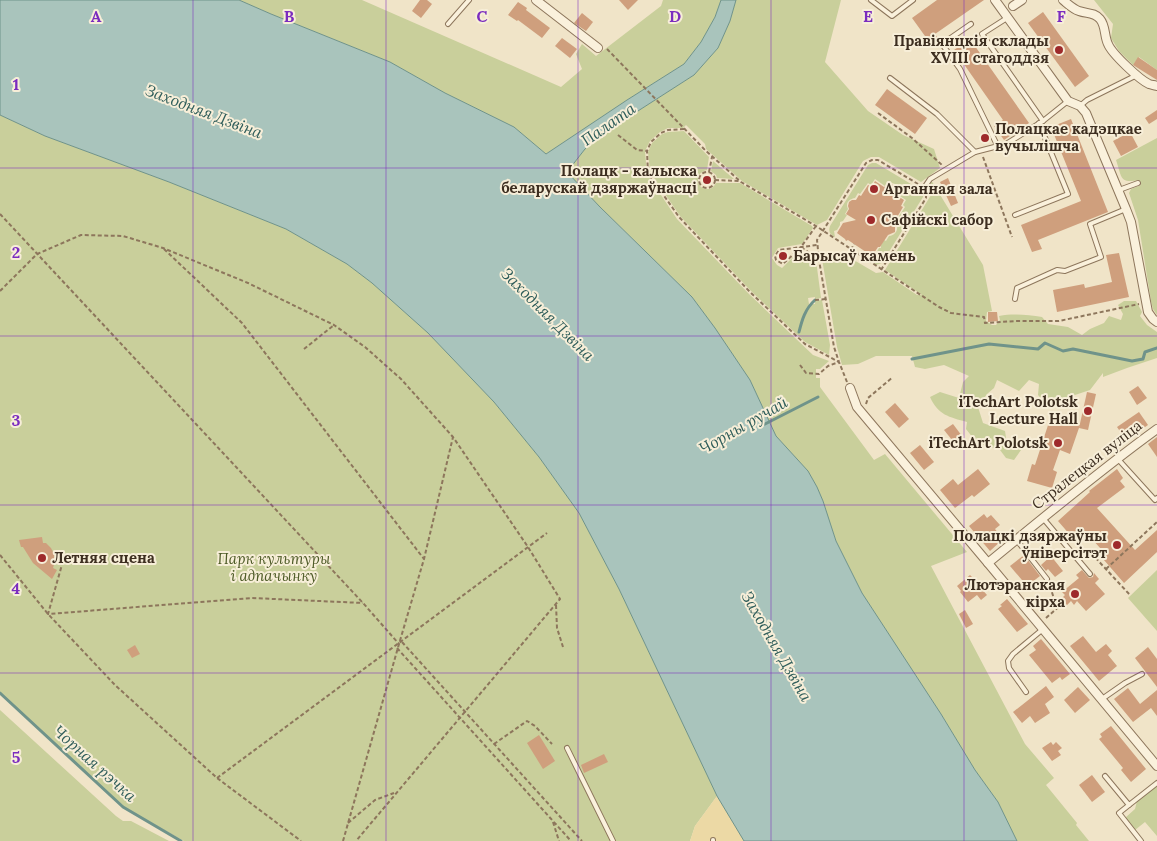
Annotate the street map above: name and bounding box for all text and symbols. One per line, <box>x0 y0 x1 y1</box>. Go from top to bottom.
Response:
text: A <box>91 6 102 26</box>
text: B <box>284 6 295 26</box>
text: C <box>476 6 488 26</box>
text: D <box>669 6 681 26</box>
text: E <box>863 6 873 26</box>
text: F <box>1056 6 1066 26</box>
place label: Правіянцкія склады XVIII стагоддзя <box>893 31 1049 67</box>
marker: Правіянцкія склады XVIII стагоддзя <box>1053 44 1065 56</box>
text: 1 <box>13 74 19 94</box>
water label: Заходняя Дзвіна <box>143 80 265 143</box>
water label: Палата <box>577 98 639 150</box>
place label: Полацкае кадэцкае вучылішча <box>995 119 1142 155</box>
marker: Полацкае кадэцкае вучылішча <box>979 132 991 144</box>
place label: Полацк - калыска беларускай дзяржаўнасці <box>501 161 697 197</box>
marker: Полацк - калыска беларускай дзяржаўнасці <box>701 174 713 186</box>
place label: Арганная зала <box>884 179 993 198</box>
marker: Арганная зала <box>868 183 880 195</box>
place label: Сафійскі сабор <box>881 210 993 229</box>
marker: Сафійскі сабор <box>865 214 877 226</box>
text: 2 <box>12 242 20 262</box>
place label: Барысаў камень <box>793 246 916 265</box>
marker: Барысаў камень <box>777 250 789 262</box>
water label: Заходняя Дзвіна <box>497 263 599 365</box>
water label: Чорны ручай <box>695 391 791 458</box>
place label: iTechArt Polotsk Lecture Hall <box>958 392 1078 428</box>
marker: iTechArt Polotsk Lecture Hall <box>1082 405 1094 417</box>
text: 3 <box>12 410 21 430</box>
street label: Стралецкая вуліца <box>1028 416 1146 513</box>
place label: iTechArt Polotsk <box>928 433 1048 452</box>
marker: iTechArt Polotsk <box>1052 437 1064 449</box>
place label: Полацкі дзяржаўны ўніверсітэт <box>953 526 1107 562</box>
marker: Полацкі дзяржаўны ўніверсітэт <box>1111 539 1123 551</box>
place label: Летняя сцена <box>52 548 155 567</box>
park label: Парк культуры і адпачынку <box>217 549 331 585</box>
marker: Летняя сцена <box>36 552 48 564</box>
place label: Лютэранская кірха <box>964 575 1065 611</box>
text: 4 <box>12 578 21 598</box>
water label: Заходняя Дзвіна <box>737 587 817 705</box>
marker: Лютэранская кірха <box>1069 588 1081 600</box>
water label: Чорная рэчка <box>49 720 141 806</box>
text: 5 <box>12 747 21 767</box>

